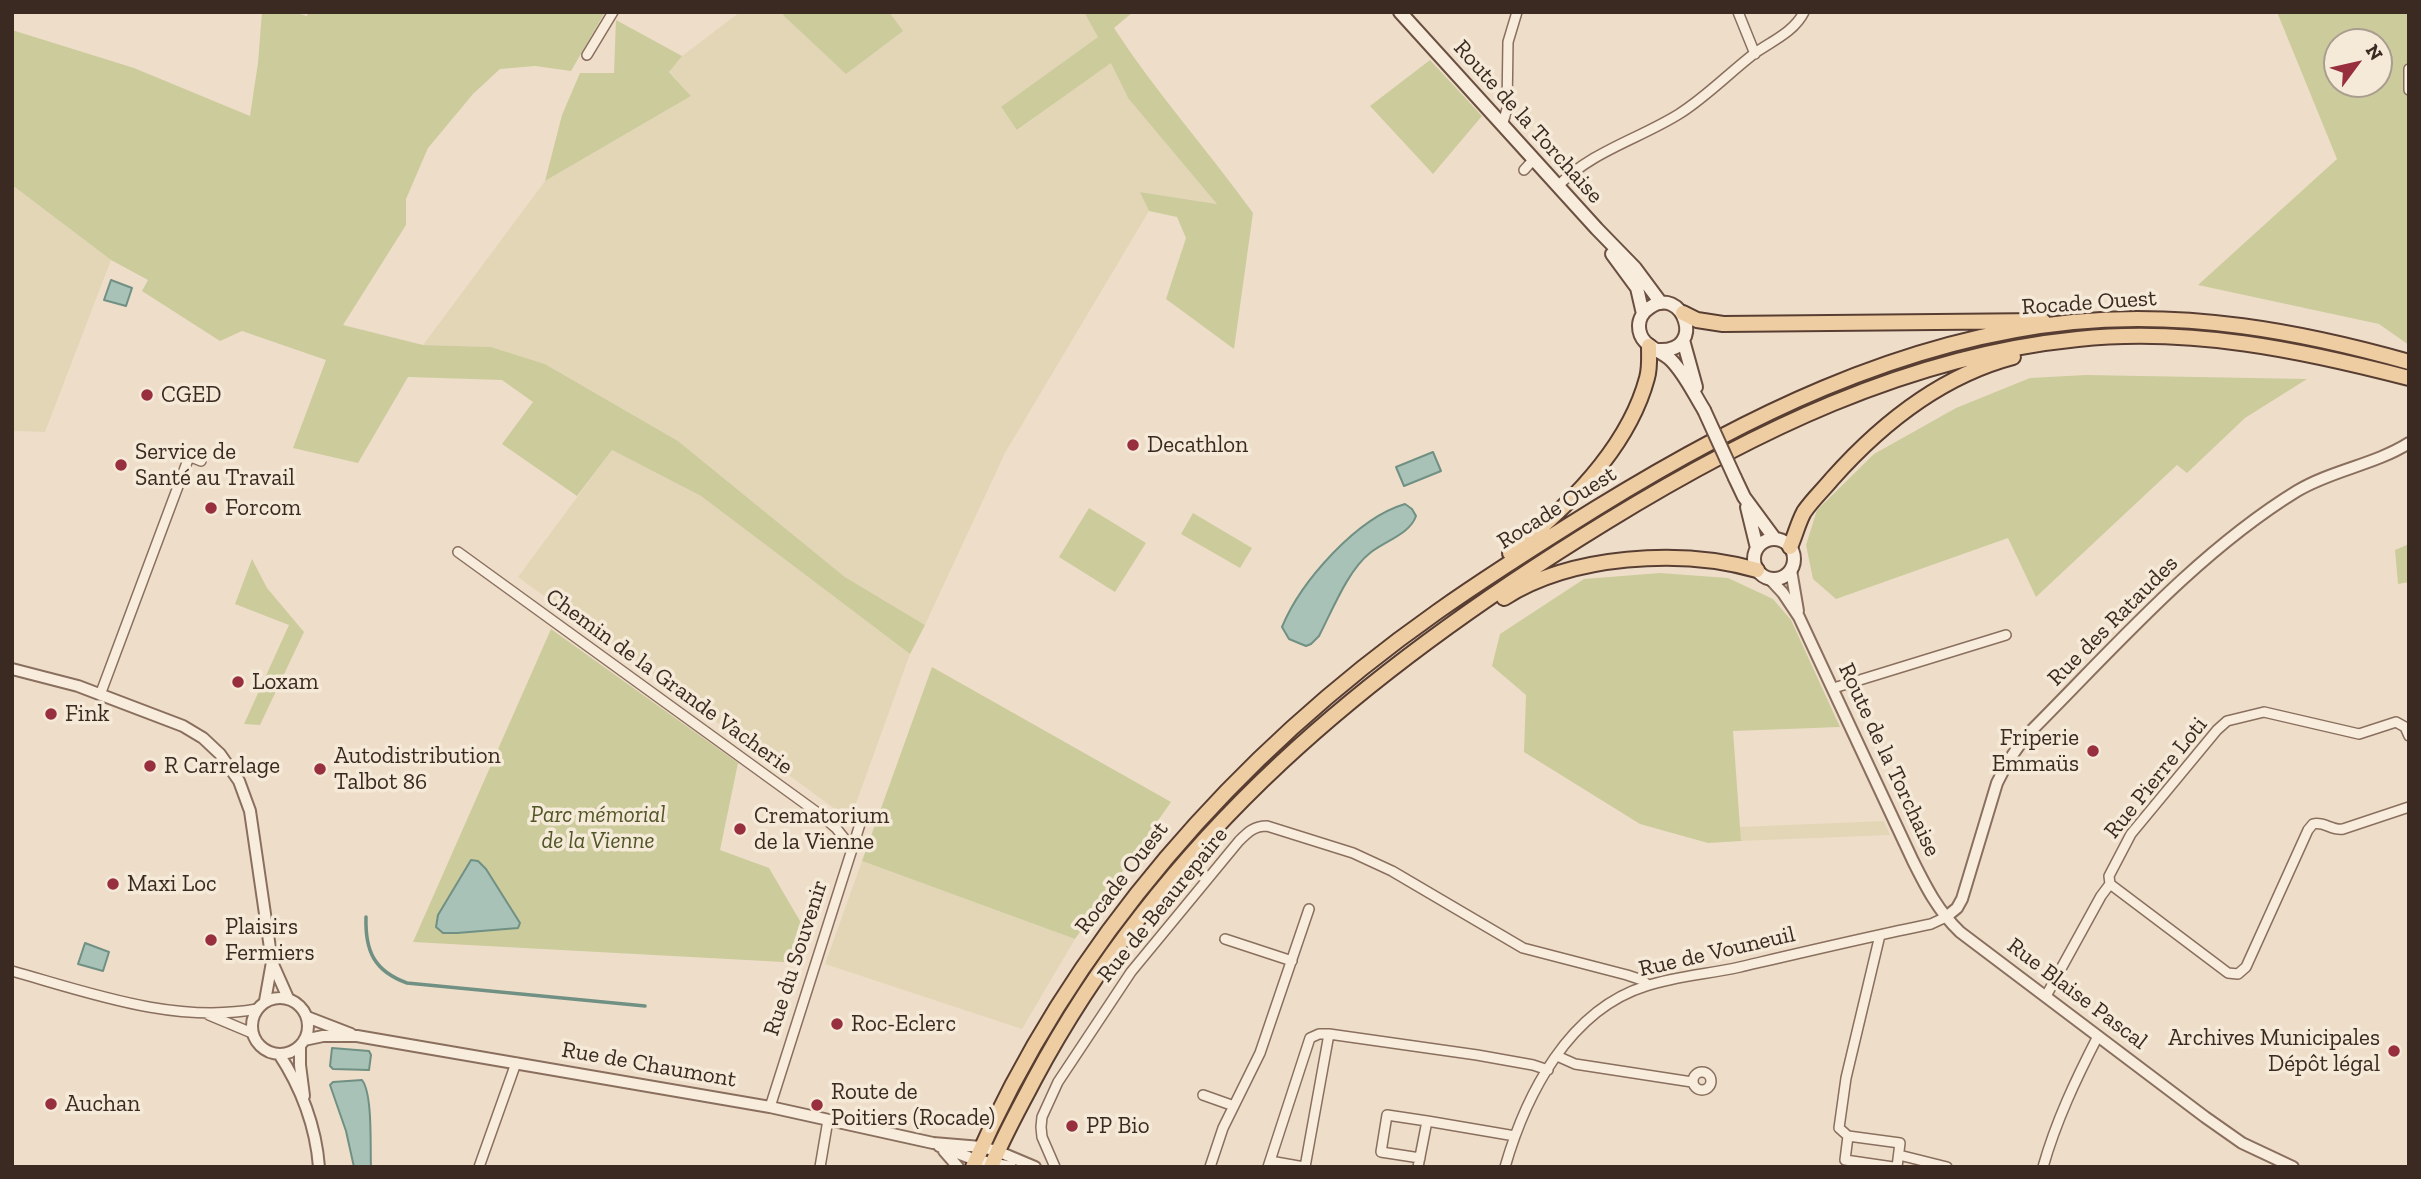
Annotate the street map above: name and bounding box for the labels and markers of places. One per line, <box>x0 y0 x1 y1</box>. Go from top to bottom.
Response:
place label: CGED <box>161 381 221 409</box>
marker: CGED <box>139 387 155 403</box>
place label: Decathlon <box>1147 431 1248 459</box>
marker: Decathlon <box>1125 437 1141 453</box>
place label: Service de Santé au Travail <box>135 438 295 492</box>
marker: Service de Santé au Travail <box>113 457 129 473</box>
place label: Forcom <box>225 494 301 522</box>
marker: Forcom <box>203 500 219 516</box>
place label: Loxam <box>252 668 319 696</box>
marker: Loxam <box>230 674 246 690</box>
place label: Fink <box>65 700 109 728</box>
marker: Fink <box>43 706 59 722</box>
place label: Friperie Emmaüs <box>1992 724 2079 778</box>
place label: Autodistribution Talbot 86 <box>334 742 501 796</box>
marker: Friperie Emmaüs <box>2085 743 2101 759</box>
place label: R Carrelage <box>164 752 280 780</box>
marker: R Carrelage <box>142 758 158 774</box>
marker: Autodistribution Talbot 86 <box>312 761 328 777</box>
place label: Crematorium de la Vienne <box>754 802 889 856</box>
marker: Crematorium de la Vienne <box>732 821 748 837</box>
place label: Maxi Loc <box>127 870 217 898</box>
marker: Maxi Loc <box>105 876 121 892</box>
place label: Plaisirs Fermiers <box>225 913 315 967</box>
marker: Plaisirs Fermiers <box>203 932 219 948</box>
place label: Roc-Eclerc <box>851 1010 956 1038</box>
marker: Roc-Eclerc <box>829 1016 845 1032</box>
place label: Archives Municipales Dépôt légal <box>2168 1024 2380 1078</box>
marker: Archives Municipales Dépôt légal <box>2386 1043 2402 1059</box>
place label: Route de Poitiers (Rocade) <box>831 1078 995 1132</box>
place label: Auchan <box>65 1090 140 1118</box>
marker: Auchan <box>43 1096 59 1112</box>
marker: Route de Poitiers (Rocade) <box>809 1097 825 1113</box>
place label: PP Bio <box>1086 1112 1150 1140</box>
marker: PP Bio <box>1064 1118 1080 1134</box>

